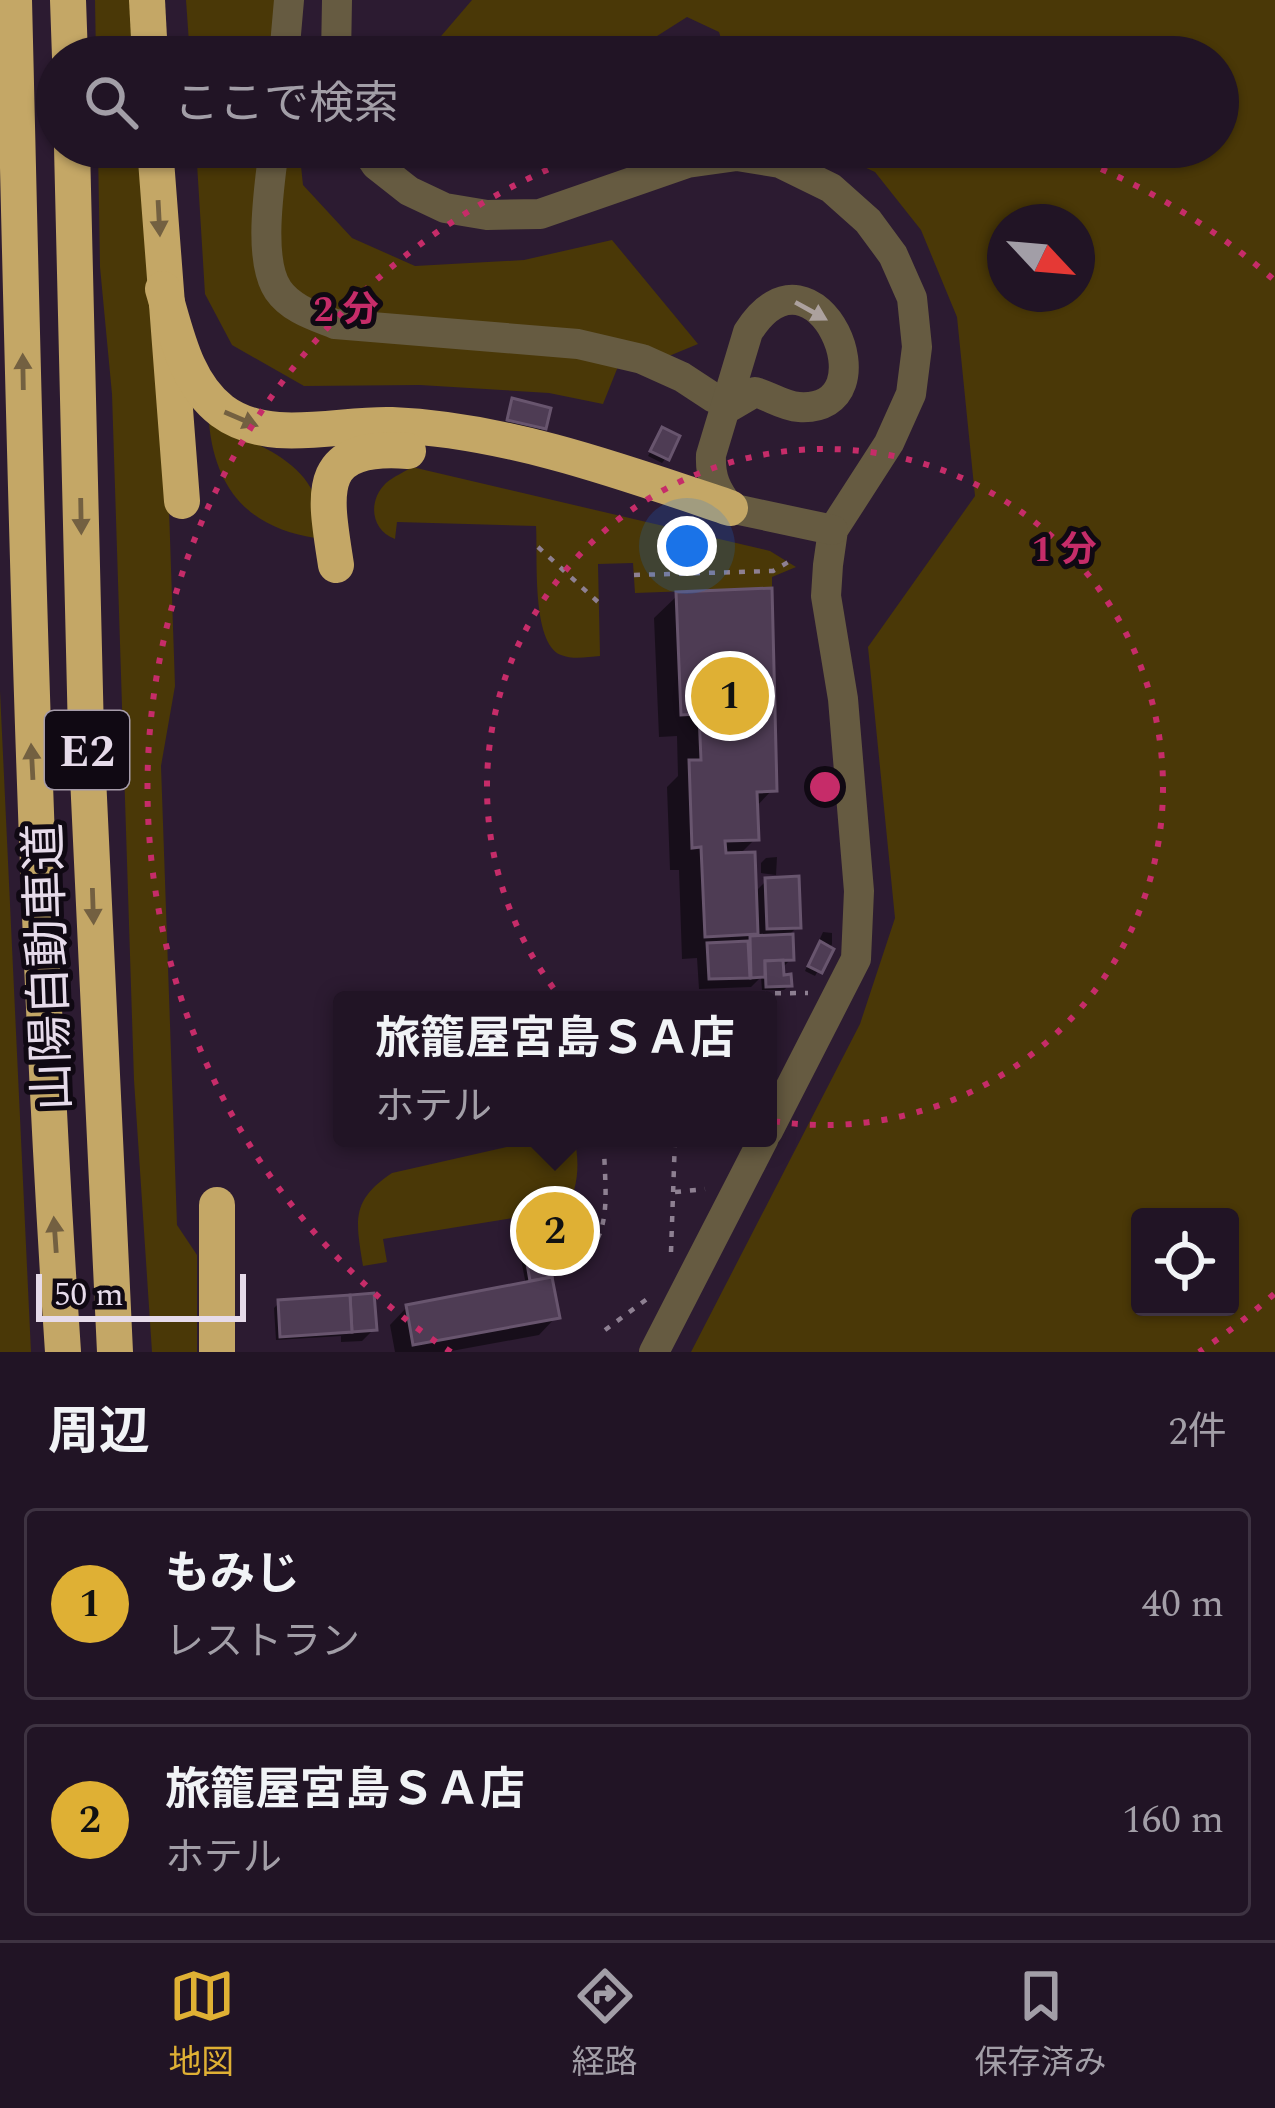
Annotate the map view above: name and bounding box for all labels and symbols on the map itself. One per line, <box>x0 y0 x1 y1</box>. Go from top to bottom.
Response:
one-way arrow <box>150 200 169 237</box>
north arrow <box>987 204 1095 312</box>
text: 2 分 <box>313 283 379 338</box>
one-way arrow <box>794 300 828 321</box>
one-way arrow <box>13 352 32 390</box>
one-way arrow <box>223 410 259 429</box>
one-way arrow <box>72 498 91 536</box>
your location <box>657 516 717 576</box>
text: 1 分 <box>1031 523 1097 578</box>
pin: 1 <box>691 651 769 741</box>
road number: E2 <box>45 711 129 789</box>
one-way arrow <box>22 742 41 780</box>
centre of rings <box>804 766 846 808</box>
street label: 山陽自動車道 <box>8 822 91 1112</box>
one-way arrow <box>84 888 103 926</box>
pin: 2 <box>516 1186 594 1276</box>
one-way arrow <box>46 1216 65 1253</box>
scale bar <box>36 1268 246 1321</box>

